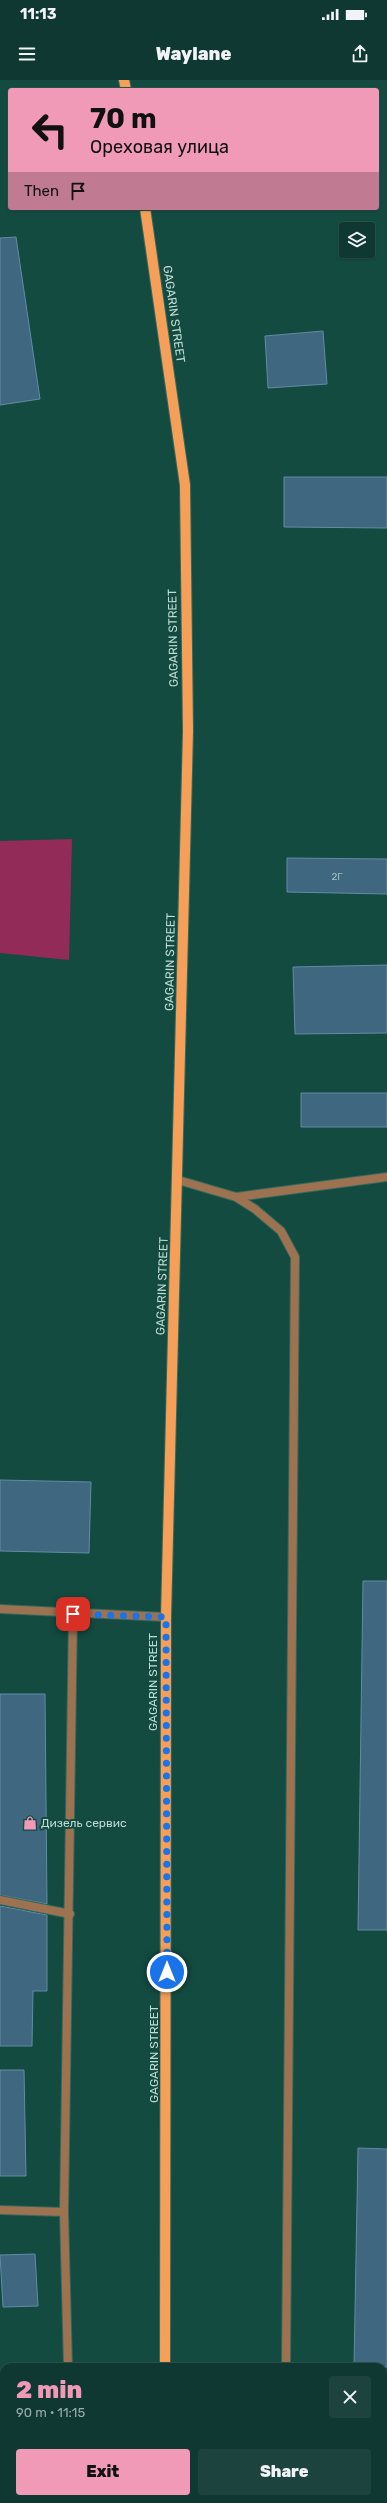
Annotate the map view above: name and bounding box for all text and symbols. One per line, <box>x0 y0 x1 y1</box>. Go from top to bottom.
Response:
text: 11:13 <box>20 5 57 23</box>
icon: menu <box>16 43 38 65</box>
text: Waylane <box>156 43 231 65</box>
icon: share <box>349 43 371 65</box>
text: 70 m <box>90 102 157 135</box>
icon: left <box>24 104 76 156</box>
text: Ореховая улица <box>90 136 229 158</box>
icon: arrive <box>67 180 89 202</box>
text: Then <box>24 182 59 200</box>
map controls <box>339 222 375 258</box>
button: layers <box>339 222 375 258</box>
street label: GAGARIN STREET <box>160 264 188 364</box>
street label: GAGARIN STREET <box>165 589 181 687</box>
house number: 2Г <box>331 871 343 883</box>
street label: GAGARIN STREET <box>162 913 178 1011</box>
street label: GAGARIN STREET <box>153 1237 171 1335</box>
pin <box>56 1597 90 1631</box>
icon: arrive <box>62 1603 84 1625</box>
street label: GAGARIN STREET <box>146 1633 160 1731</box>
shop icon: Дизель сервис <box>22 1815 38 1831</box>
place label: Дизель сервис <box>41 1816 127 1830</box>
position arrow <box>146 1951 188 1993</box>
street label: GAGARIN STREET <box>147 2005 161 2103</box>
text: 2 min <box>16 2376 82 2404</box>
button: close <box>329 2376 371 2418</box>
text: 90 m · 11:15 <box>16 2405 85 2420</box>
button: Exit <box>16 2449 190 2495</box>
button: Share <box>198 2449 371 2495</box>

